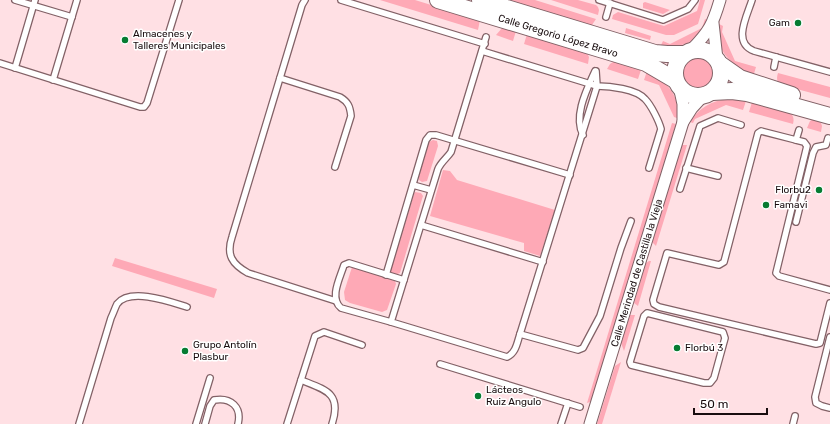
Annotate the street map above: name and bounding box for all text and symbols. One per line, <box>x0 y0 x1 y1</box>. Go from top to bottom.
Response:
street label: Calle Gregorio López Bravo <box>497 12 620 60</box>
place label: Gam <box>769 17 790 29</box>
marker: Gam <box>793 18 803 28</box>
place label: Almacenes y Talleres Municipales <box>133 28 226 52</box>
marker: Almacenes y Talleres Municipales <box>120 35 130 45</box>
place label: Florbu2 <box>775 184 811 196</box>
marker: Florbu2 <box>814 185 824 195</box>
street label: Calle Merindad de Castilla la Vieja <box>609 198 665 348</box>
place label: Famavi <box>774 199 807 211</box>
marker: Famavi <box>761 200 771 210</box>
place label: Grupo Antolín Plasbur <box>193 339 257 363</box>
place label: Florbú 3 <box>685 342 723 354</box>
marker: Florbú 3 <box>672 343 682 353</box>
marker: Grupo Antolín Plasbur <box>180 346 190 356</box>
place label: Lácteos Ruiz Angulo <box>486 384 541 408</box>
scale bar <box>694 390 767 416</box>
marker: Lácteos Ruiz Angulo <box>473 391 483 401</box>
text: 50 m <box>700 397 728 411</box>

